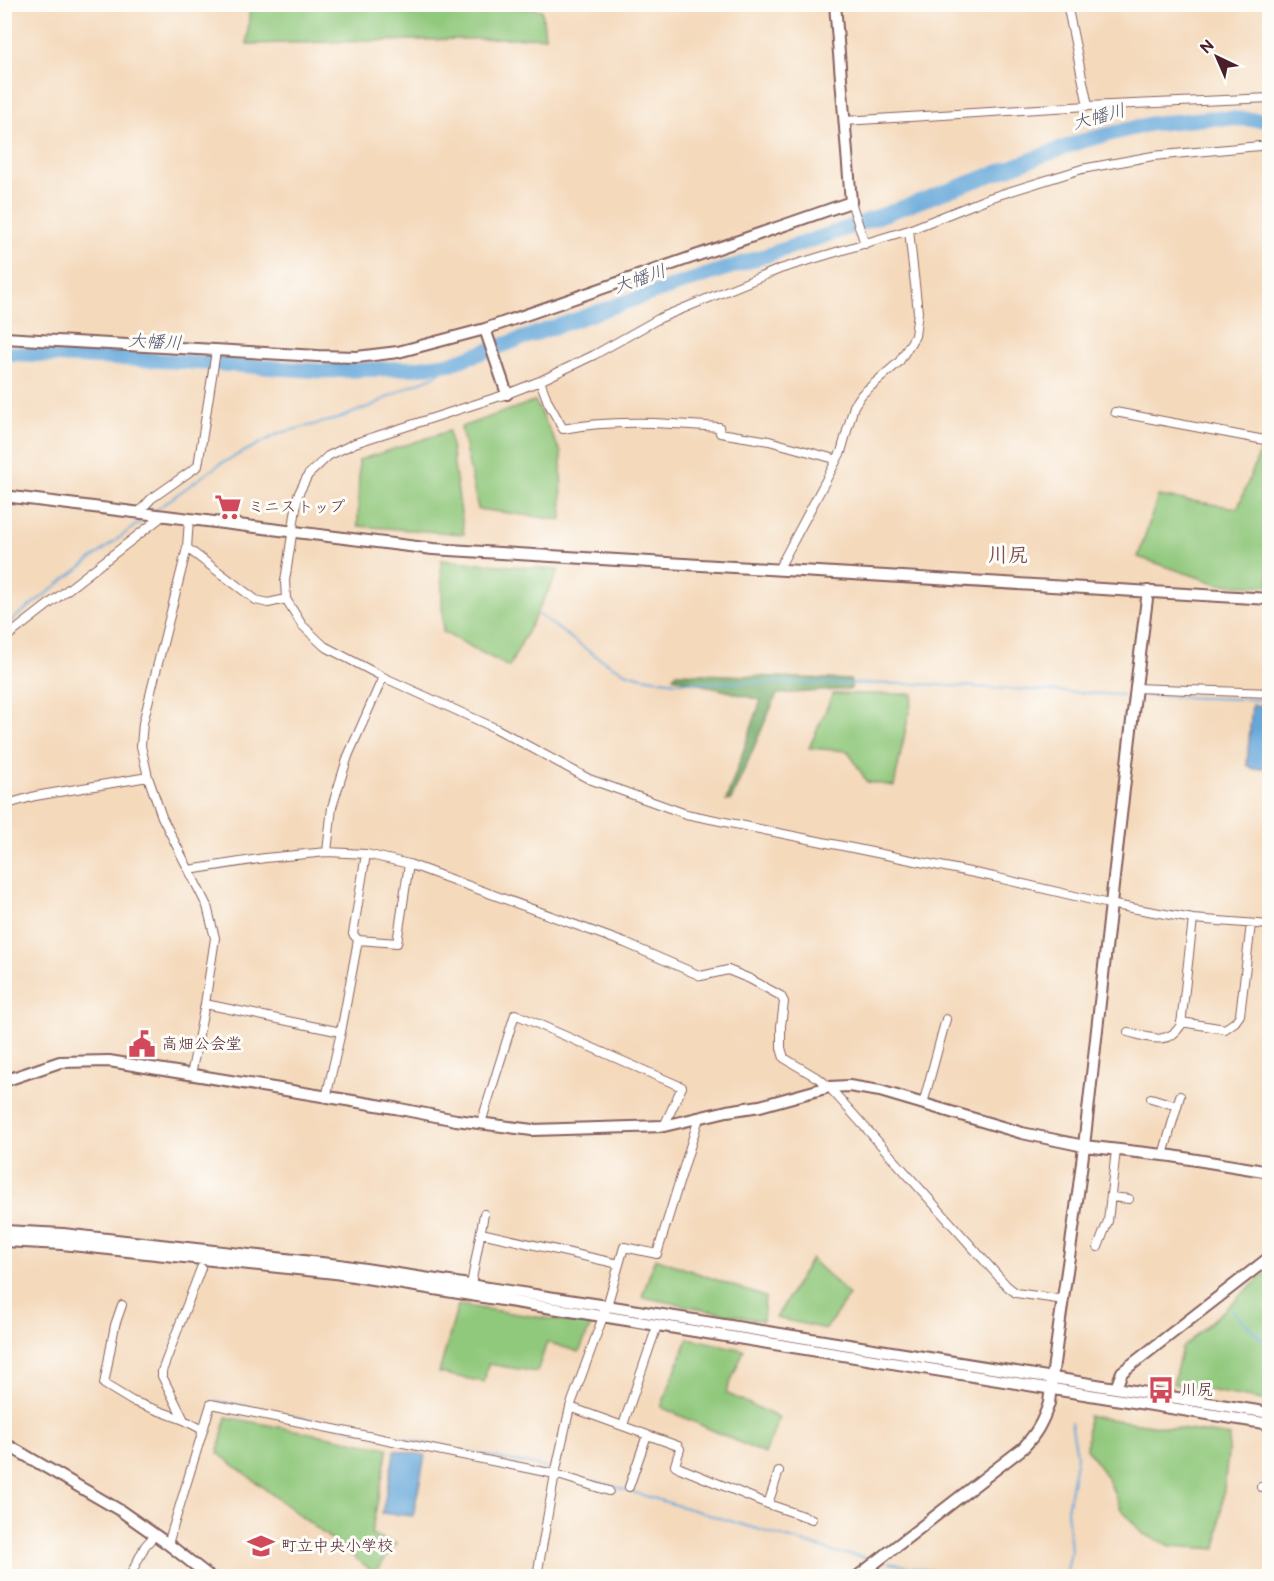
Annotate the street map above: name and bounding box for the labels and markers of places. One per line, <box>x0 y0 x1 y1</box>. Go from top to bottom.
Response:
supermarket icon: ミニストップ <box>213 492 243 522</box>
place label: ミニストップ <box>248 498 346 517</box>
public building icon: 高畑公会堂 <box>127 1029 157 1059</box>
place label: 高畑公会堂 <box>162 1035 242 1054</box>
bus stop icon: 川尻 <box>1146 1375 1176 1405</box>
place label: 川尻 <box>1181 1381 1213 1400</box>
school or university icon: 町立中央小学校 <box>246 1531 276 1561</box>
place label: 町立中央小学校 <box>281 1537 393 1556</box>

